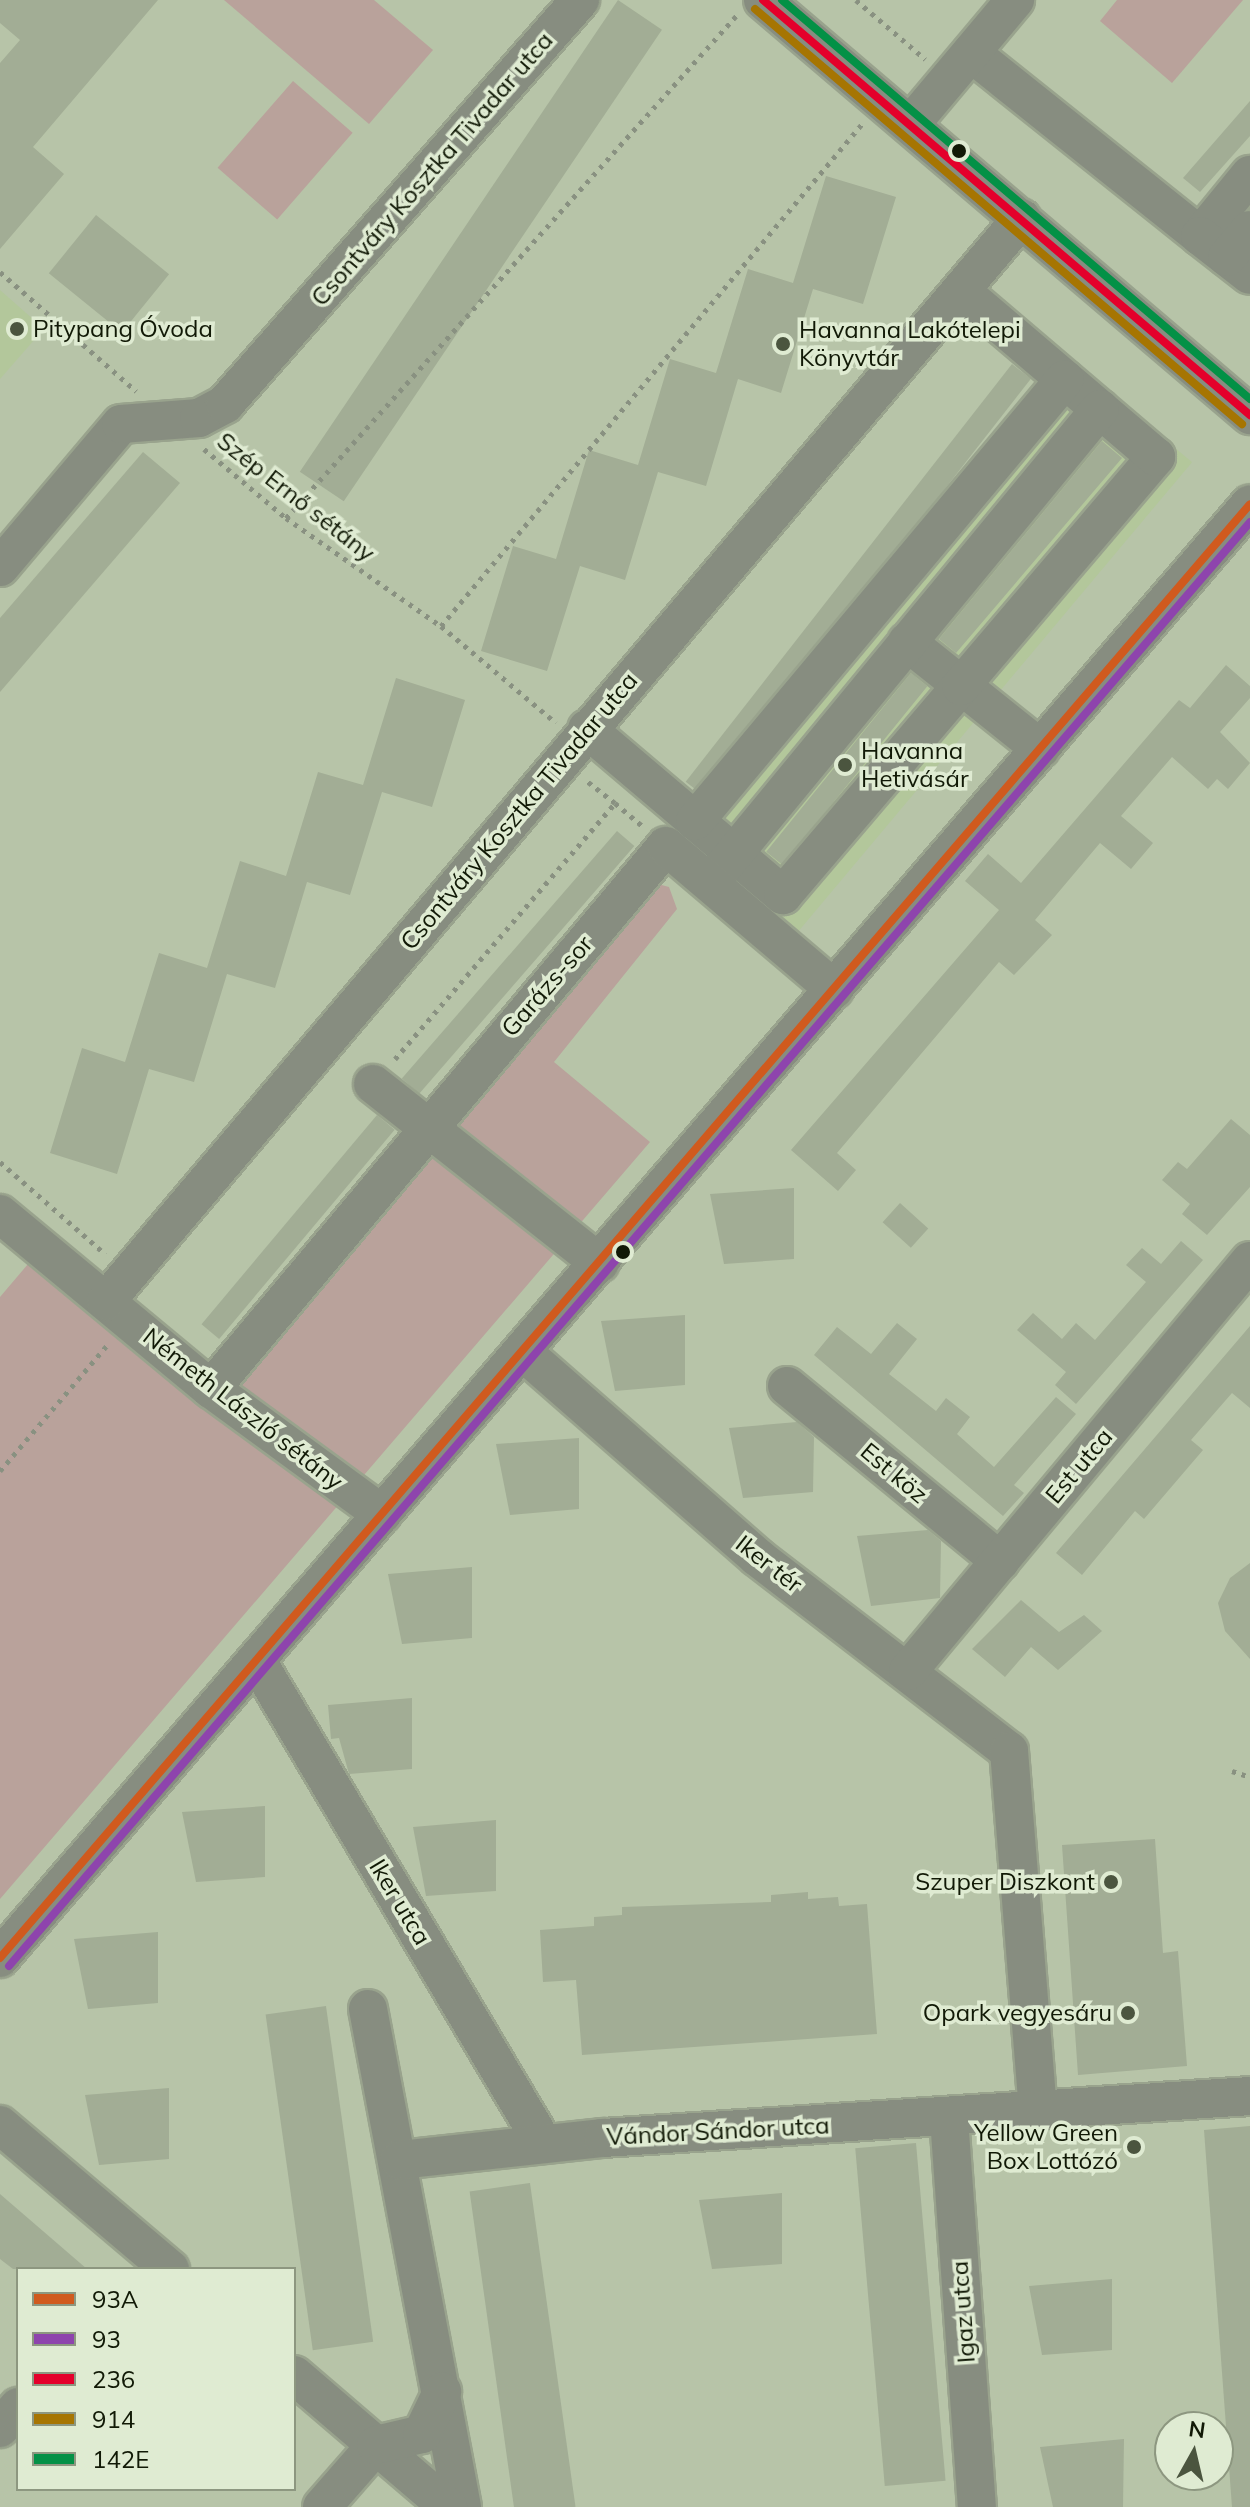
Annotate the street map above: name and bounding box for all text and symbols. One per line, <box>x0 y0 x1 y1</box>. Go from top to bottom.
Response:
street label: Csontváry Kosztka Tivadar utca <box>305 26 559 312</box>
unlabelled marker <box>951 143 967 159</box>
place label: Pitypang Óvoda <box>33 315 213 343</box>
place label: Havanna Lakótelepi Könyvtár <box>799 316 1021 372</box>
marker: Pitypang Óvoda <box>8 320 26 338</box>
marker: Havanna Lakótelepi Könyvtár <box>774 335 792 353</box>
street label: Szép Ernő sétány <box>211 426 381 568</box>
street label: Csontváry Kosztka Tivadar utca <box>394 666 644 956</box>
place label: Havanna Hetivásár <box>861 737 969 793</box>
marker: Havanna Hetivásár <box>836 756 854 774</box>
street label: Garázs-sor <box>495 930 599 1042</box>
unlabelled marker <box>615 1244 631 1260</box>
street label: Németh László sétány <box>137 1322 349 1496</box>
street label: Est utca <box>1039 1423 1119 1509</box>
street label: Est köz <box>855 1437 933 1509</box>
street label: Iker tér <box>730 1529 808 1599</box>
street label: Iker utca <box>363 1854 437 1950</box>
place label: Szuper Diszkont <box>915 1868 1095 1896</box>
marker: Szuper Diszkont <box>1102 1873 1120 1891</box>
place label: Opark vegyesáru <box>923 1999 1112 2027</box>
marker: Opark vegyesáru <box>1119 2004 1137 2022</box>
street label: Vándor Sándor utca <box>606 2111 830 2151</box>
place label: Yellow Green Box Lottózó <box>974 2119 1118 2175</box>
marker: Yellow Green Box Lottózó <box>1125 2138 1143 2156</box>
street label: Igaz utca <box>945 2260 981 2364</box>
legend <box>16 2267 296 2491</box>
text: 93A <box>92 2284 138 2314</box>
text: 93 <box>92 2324 121 2354</box>
text: 236 <box>92 2364 135 2394</box>
text: 914 <box>92 2404 135 2434</box>
north arrow <box>1154 2411 1234 2491</box>
text: N <box>1187 2414 1207 2444</box>
text: 142E <box>92 2444 149 2474</box>

